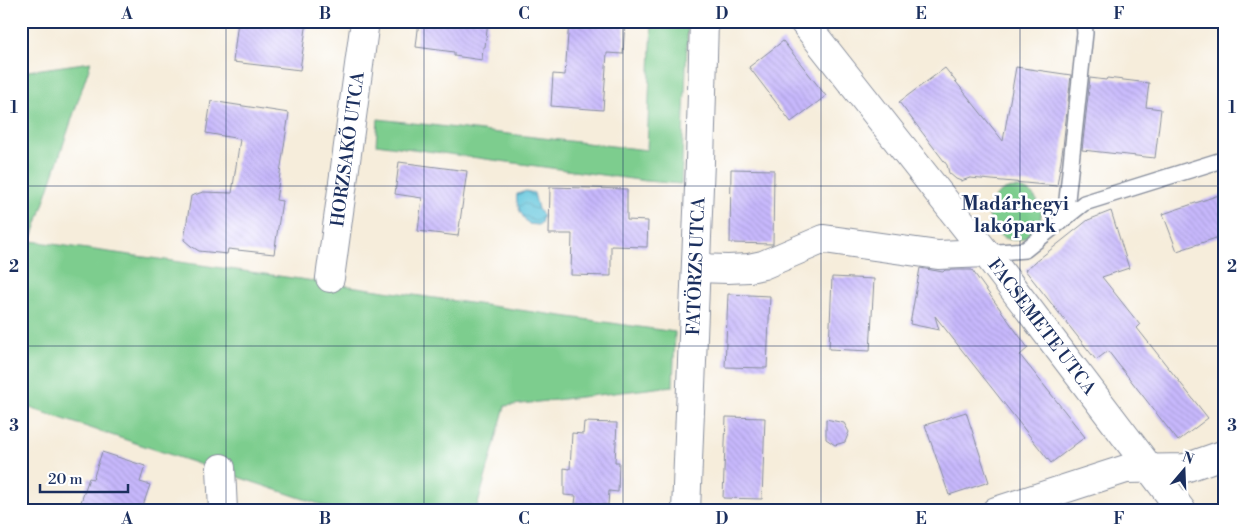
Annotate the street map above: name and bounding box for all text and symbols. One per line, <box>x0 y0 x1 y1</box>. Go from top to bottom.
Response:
text: A <box>120 4 133 24</box>
text: B <box>319 4 331 24</box>
text: C <box>518 4 530 24</box>
text: D <box>716 4 729 24</box>
text: E <box>915 4 927 24</box>
text: F <box>1113 4 1125 24</box>
street label: HORZSAKŐ UTCA <box>326 70 370 228</box>
text: 1 <box>10 98 18 118</box>
text: 1 <box>1228 98 1236 118</box>
district label: Madárhegyi lakópark <box>961 192 1069 238</box>
street label: FATÖRZS UTCA <box>682 196 711 336</box>
street label: FACSEMETE UTCA <box>982 254 1101 400</box>
text: 2 <box>9 257 19 277</box>
text: 2 <box>1227 257 1237 277</box>
text: 3 <box>9 416 19 436</box>
text: 3 <box>1227 416 1237 436</box>
north arrow <box>1158 444 1208 494</box>
text: N <box>1180 448 1196 469</box>
scale bar <box>40 462 128 494</box>
text: 20 m <box>48 470 83 489</box>
text: A <box>120 509 133 529</box>
text: B <box>319 509 331 529</box>
text: C <box>518 509 530 529</box>
text: D <box>716 509 729 529</box>
text: E <box>915 509 927 529</box>
text: F <box>1113 509 1125 529</box>

